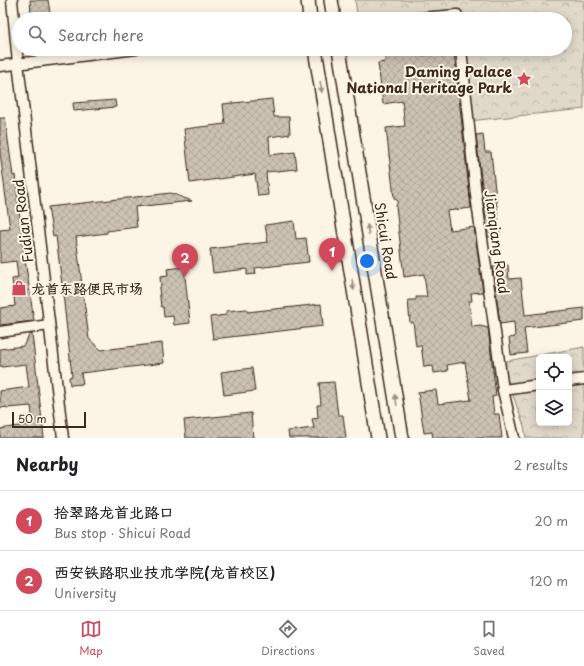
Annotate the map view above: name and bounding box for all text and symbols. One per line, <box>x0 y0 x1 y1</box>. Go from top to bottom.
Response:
search box <box>12 12 572 56</box>
icon: search <box>26 23 48 45</box>
text: Search here <box>58 23 144 46</box>
place label: Daming Palace National Heritage Park <box>347 61 513 98</box>
place icon: Daming Palace National Heritage Park <box>515 70 533 88</box>
one-way arrow <box>318 81 324 94</box>
street label: Fudian Road <box>7 178 39 264</box>
street label: Jianqiang Road <box>479 189 515 295</box>
street label: Shicui Road <box>370 201 402 281</box>
one-way arrow <box>365 224 371 236</box>
pin: 1 <box>319 238 345 271</box>
pin: 2 <box>172 244 198 277</box>
your location <box>357 251 377 271</box>
place label: 龙首东路便民市场 <box>31 278 143 299</box>
shop icon: 龙首东路便民市场 <box>10 279 28 297</box>
one-way arrow <box>350 279 356 291</box>
map controls <box>536 354 572 426</box>
button: locate <box>536 354 572 390</box>
button: layers <box>536 390 572 426</box>
one-way arrow <box>393 393 399 406</box>
scale bar <box>12 410 86 429</box>
text: 50 m <box>18 410 47 427</box>
text: Nearby <box>16 451 78 477</box>
text: 2 results <box>514 455 568 474</box>
text: 拾翠路龙首北路口 <box>54 500 174 523</box>
text: 1 <box>26 511 32 530</box>
text: 20 m <box>534 511 568 530</box>
text: Bus stop · Shicui Road <box>54 523 191 542</box>
text: 西安铁路职业技术学院(龙首校区) <box>54 560 275 583</box>
text: 2 <box>24 571 34 590</box>
text: 120 m <box>529 571 568 590</box>
text: University <box>54 583 116 602</box>
tab: Map <box>79 618 103 659</box>
tab: Directions <box>261 618 315 659</box>
tab: Saved <box>473 618 505 659</box>

